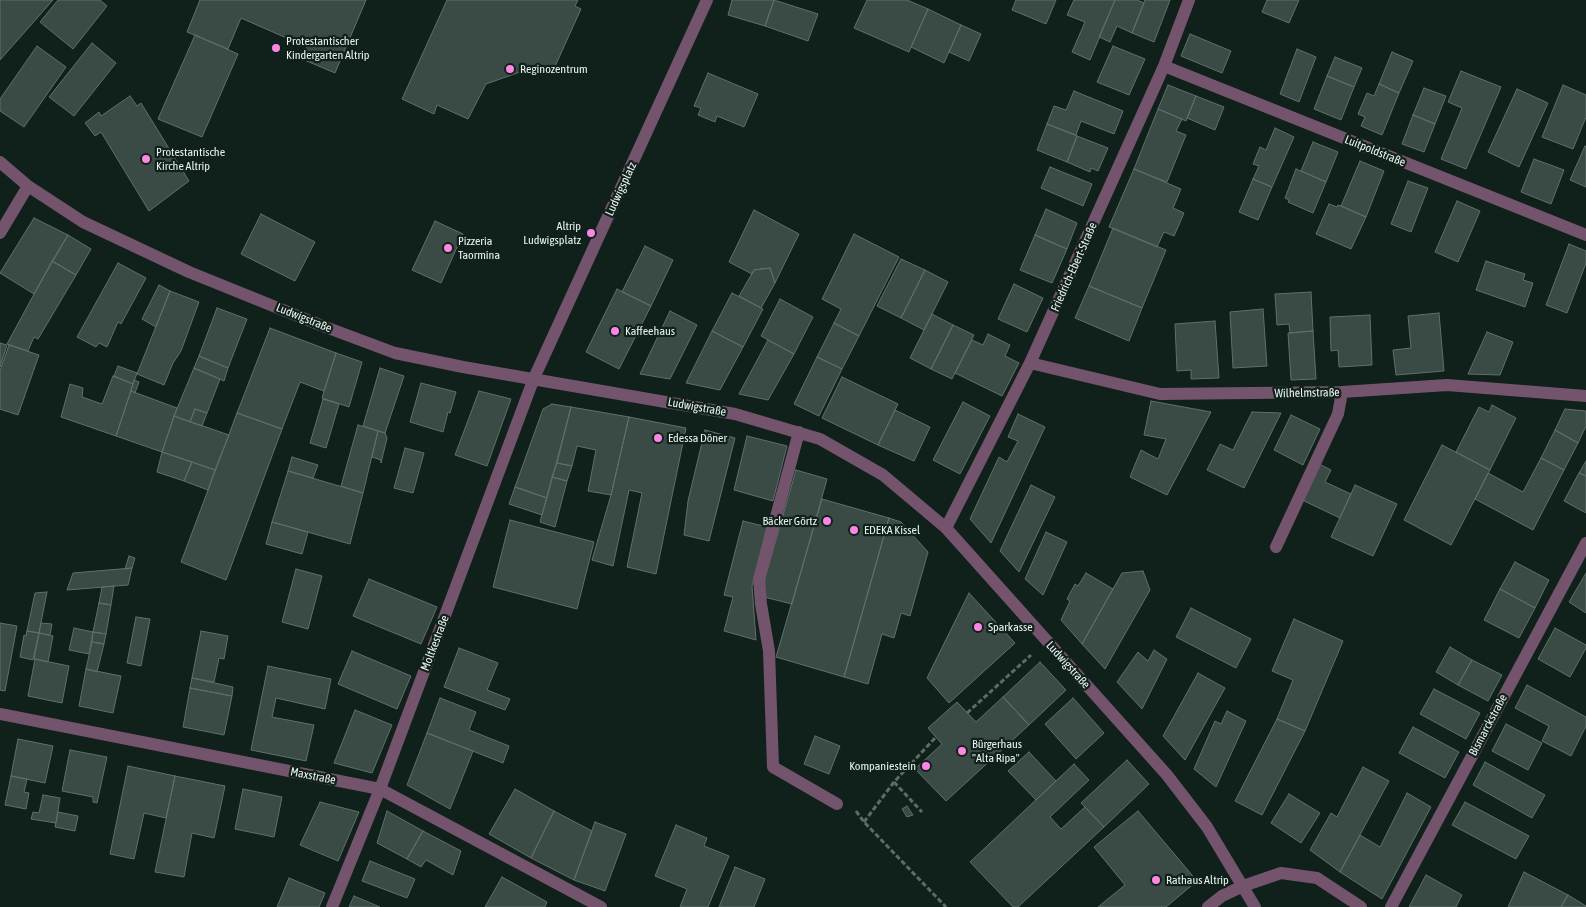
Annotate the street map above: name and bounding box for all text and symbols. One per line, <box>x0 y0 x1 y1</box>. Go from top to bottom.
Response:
place label: Protestantischer Kindergarten Altrip <box>286 34 369 62</box>
marker: Protestantischer Kindergarten Altrip <box>270 42 282 54</box>
place label: Reginozentrum <box>520 62 588 76</box>
marker: Reginozentrum <box>504 63 516 75</box>
street label: Luitpoldstraße <box>1342 132 1408 170</box>
place label: Protestantische Kirche Altrip <box>156 145 225 173</box>
marker: Protestantische Kirche Altrip <box>140 153 152 165</box>
street label: Ludwigsplatz <box>602 160 640 218</box>
place label: Altrip Ludwigsplatz <box>523 219 581 247</box>
street label: Friedrich-Ebert-Straße <box>1048 220 1100 314</box>
marker: Altrip Ludwigsplatz <box>585 227 597 239</box>
place label: Pizzeria Taormina <box>458 234 500 262</box>
marker: Pizzeria Taormina <box>442 242 454 254</box>
street label: Ludwigstraße <box>274 300 334 336</box>
place label: Kaffeehaus <box>625 324 675 338</box>
marker: Kaffeehaus <box>609 325 621 337</box>
street label: Wilhelmstraße <box>1274 385 1340 401</box>
street label: Ludwigstraße <box>667 395 727 419</box>
place label: Edessa Döner <box>668 431 727 445</box>
marker: Edessa Döner <box>652 432 664 444</box>
place label: Bäcker Görtz <box>762 514 817 528</box>
marker: Bäcker Görtz <box>821 515 833 527</box>
place label: EDEKA Kissel <box>864 523 920 537</box>
marker: EDEKA Kissel <box>848 524 860 536</box>
street label: Moltkestraße <box>418 613 452 673</box>
place label: Sparkasse <box>988 620 1033 634</box>
marker: Sparkasse <box>972 621 984 633</box>
street label: Ludwigstraße <box>1043 638 1093 692</box>
street label: Bismarckstraße <box>1466 692 1510 758</box>
place label: Bürgerhaus "Alta Ripa" <box>972 737 1022 765</box>
marker: Bürgerhaus "Alta Ripa" <box>956 745 968 757</box>
place label: Kompaniestein <box>849 759 916 773</box>
marker: Kompaniestein <box>920 760 932 772</box>
street label: Maxstraße <box>289 765 337 787</box>
place label: Rathaus Altrip <box>1166 873 1229 887</box>
marker: Rathaus Altrip <box>1150 874 1162 886</box>

